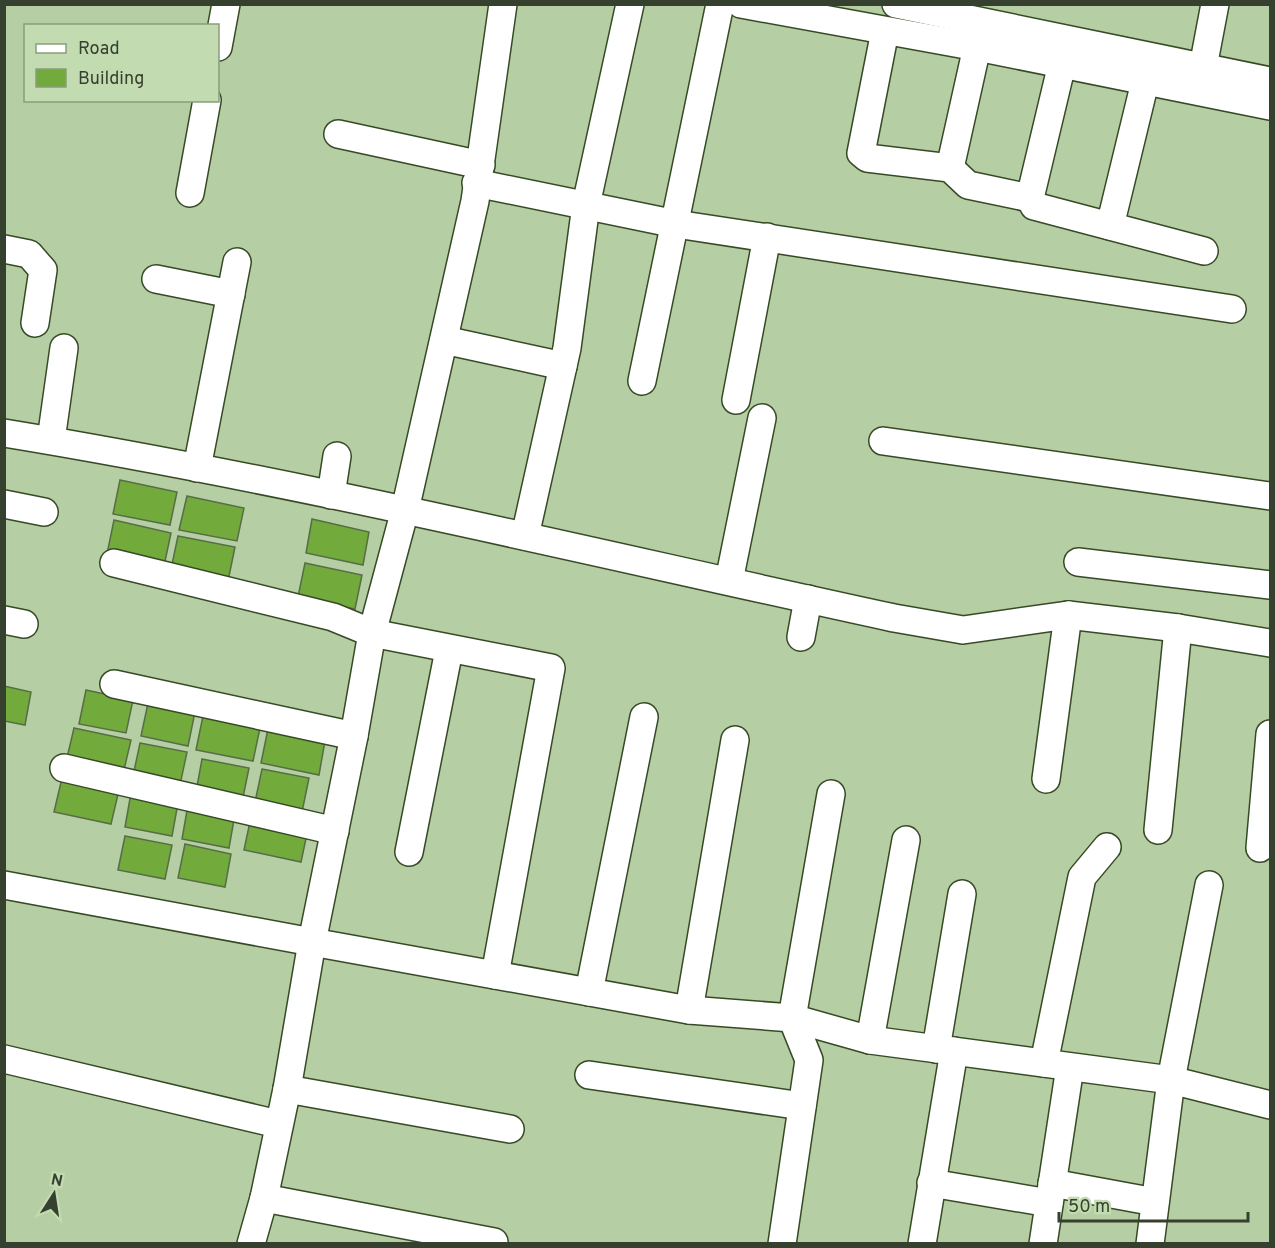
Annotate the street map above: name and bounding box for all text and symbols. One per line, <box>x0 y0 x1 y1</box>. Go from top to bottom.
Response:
legend <box>24 24 219 102</box>
text: Road <box>78 38 120 61</box>
text: Building <box>78 68 144 91</box>
north arrow <box>24 1164 84 1224</box>
text: N <box>49 1170 64 1192</box>
scale bar <box>1059 1185 1248 1223</box>
text: 50 m <box>1068 1196 1110 1219</box>

